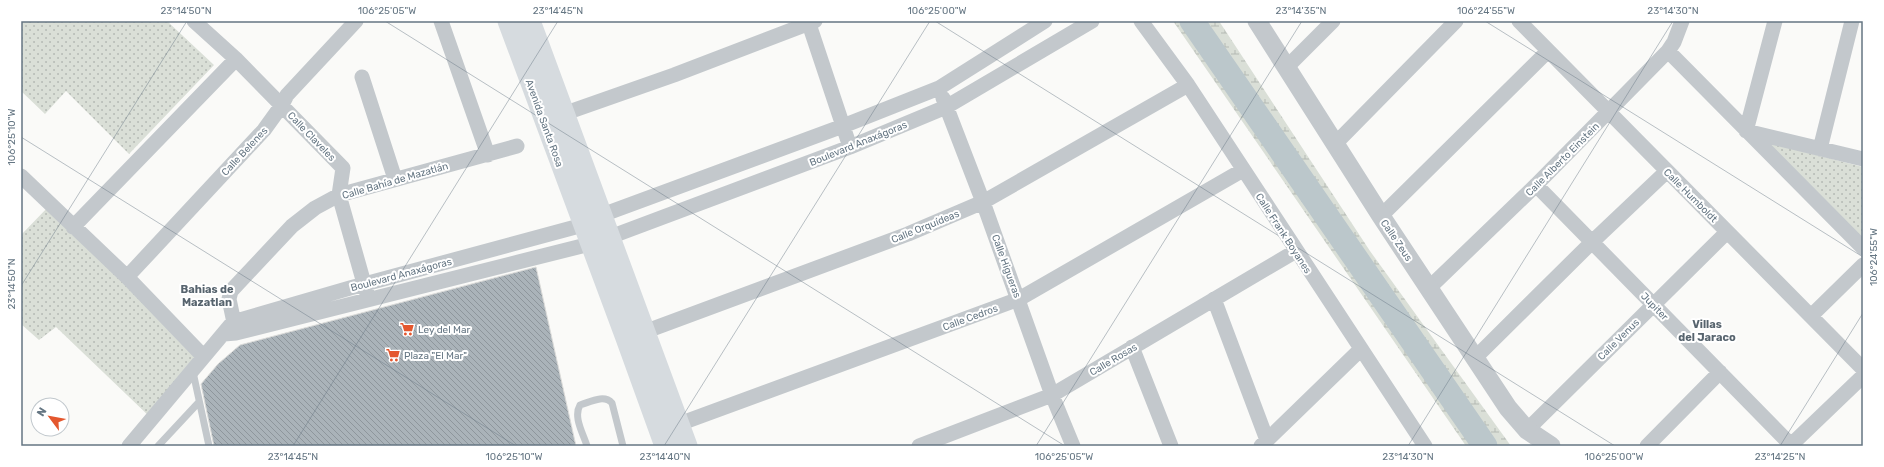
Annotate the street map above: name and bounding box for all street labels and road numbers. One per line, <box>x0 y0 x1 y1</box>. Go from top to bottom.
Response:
street label: Avenida Santa Rosa <box>523 78 565 169</box>
street label: Calle Claveles <box>285 110 338 164</box>
street label: Boulevard Anaxágoras <box>808 119 909 169</box>
street label: Calle Alberto Einstein <box>1523 120 1602 199</box>
street label: Calle Belenes <box>219 125 270 179</box>
street label: Calle Bahía de Mazatlán <box>341 160 450 202</box>
street label: Calle Humboldt <box>1661 166 1720 225</box>
street label: Calle Frank Boyanes <box>1253 191 1314 276</box>
street label: Calle Orquídeas <box>890 208 961 246</box>
street label: Calle Zeus <box>1378 217 1414 264</box>
street label: Calle Higueras <box>989 233 1023 300</box>
street label: Boulevard Anaxágoras <box>349 256 453 294</box>
street label: Jupiter <box>1638 290 1671 323</box>
street label: Calle Cedros <box>941 302 1000 333</box>
street label: Calle Venus <box>1595 316 1642 363</box>
street label: Calle Rosas <box>1088 341 1139 379</box>

